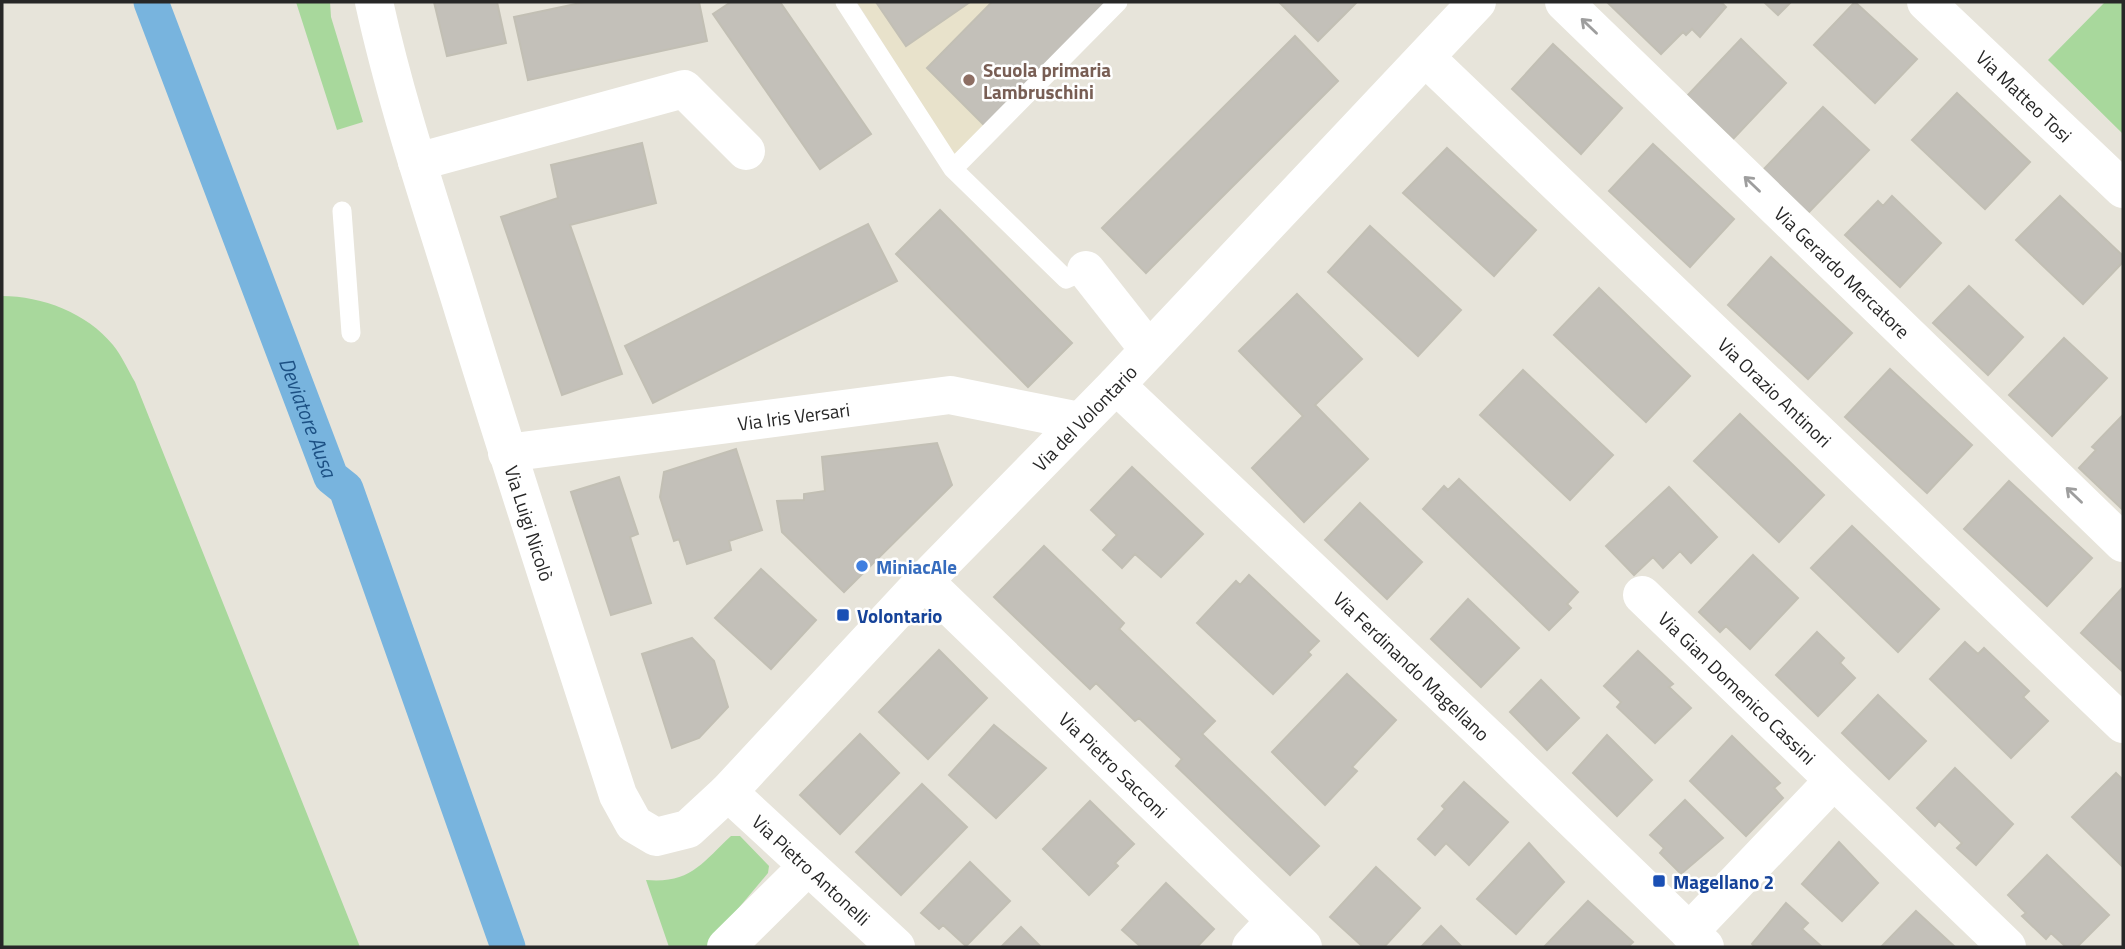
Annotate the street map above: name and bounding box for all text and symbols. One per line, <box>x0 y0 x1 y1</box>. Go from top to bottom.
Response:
one-way arrow <box>1580 17 1597 34</box>
street label: Via Matteo Tosi <box>1970 43 2079 148</box>
place label: Scuola primaria Lambruschini <box>983 55 1111 106</box>
marker: Scuola primaria Lambruschini <box>961 72 977 88</box>
one-way arrow <box>1744 175 1761 192</box>
street label: Via Gerardo Mercatore <box>1768 199 1917 345</box>
street label: Via Orazio Antinori <box>1712 330 1839 453</box>
water label: Deviatore Ausa <box>271 353 346 483</box>
street label: Via del Volontario <box>1025 357 1143 477</box>
street label: Via Iris Versari <box>736 394 852 437</box>
street label: Via Luigi Nicolò <box>498 461 562 585</box>
one-way arrow <box>2066 487 2083 504</box>
place label: MiniacAle <box>876 552 957 581</box>
marker: MiniacAle <box>854 558 870 574</box>
street label: Via Ferdinando Magellano <box>1327 584 1497 747</box>
place label: Volontario <box>857 601 942 630</box>
street label: Via Gian Domenico Cassini <box>1652 604 1823 770</box>
marker: Volontario <box>835 607 851 623</box>
street label: Via Pietro Sacconi <box>1053 705 1175 824</box>
street label: Via Pietro Antonelli <box>746 807 878 932</box>
place label: Magellano 2 <box>1673 867 1774 896</box>
marker: Magellano 2 <box>1651 873 1667 889</box>

